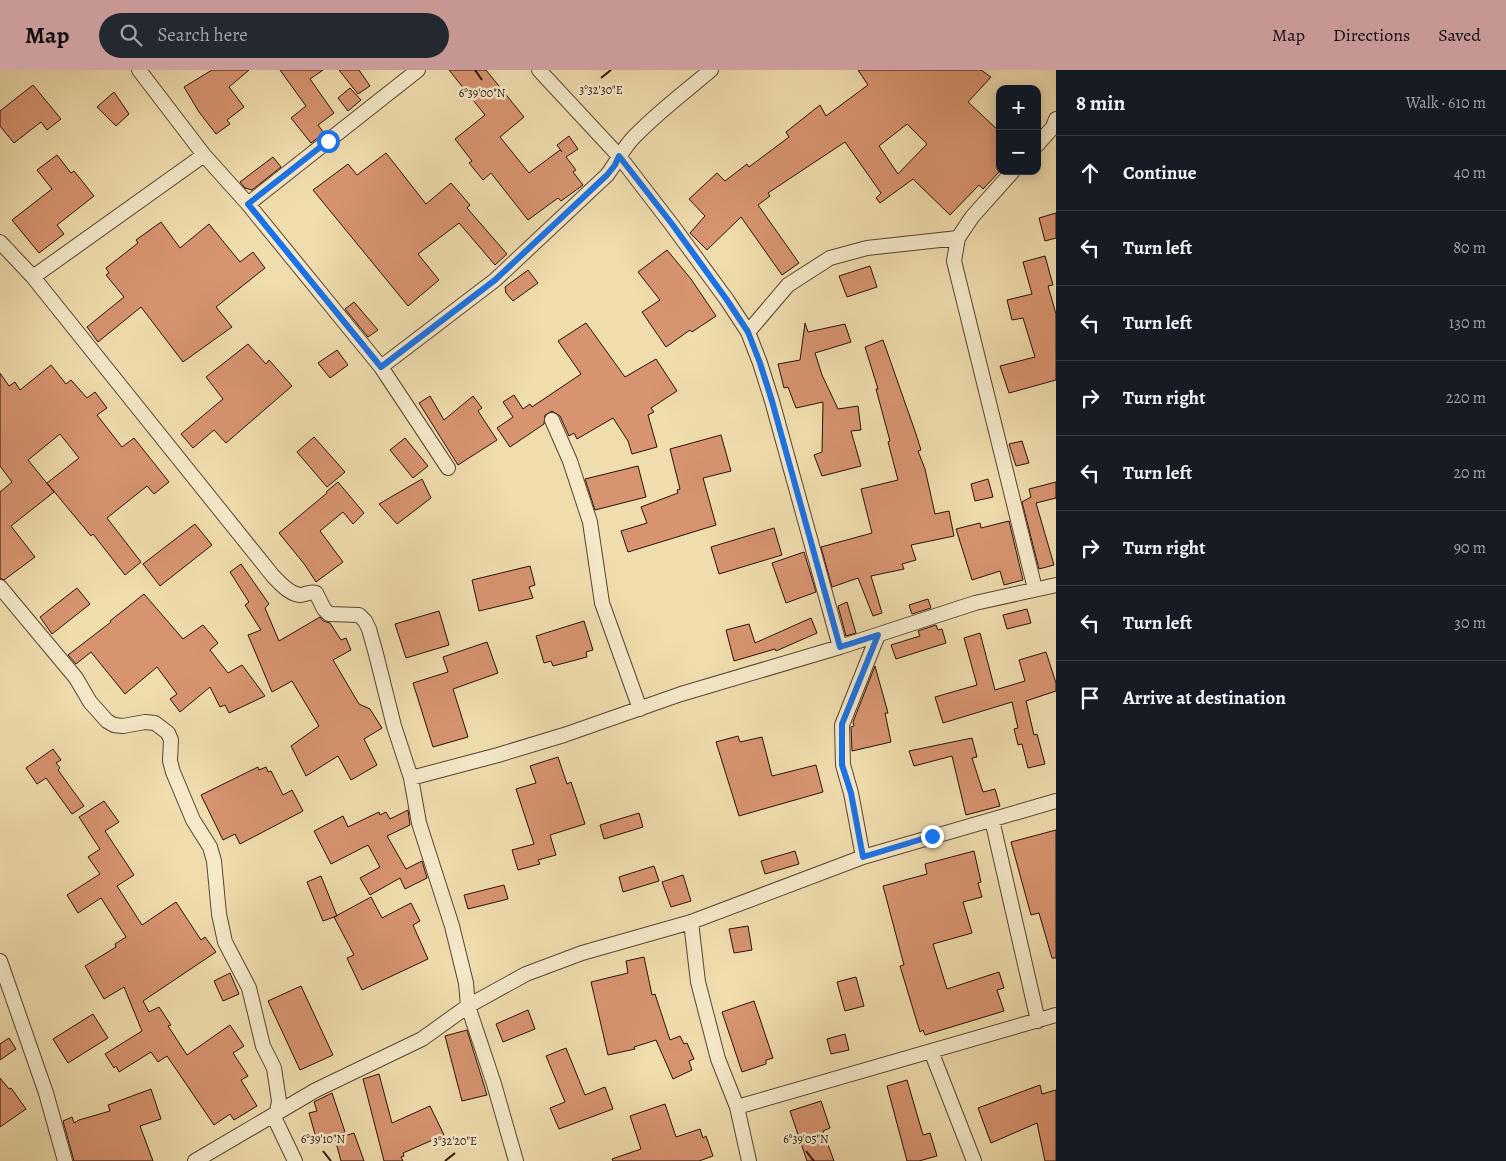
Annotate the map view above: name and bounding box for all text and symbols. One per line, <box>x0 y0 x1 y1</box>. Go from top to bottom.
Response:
search box <box>99 13 449 58</box>
text: Map <box>25 19 69 51</box>
icon: search <box>117 21 145 49</box>
text: Search here <box>157 22 248 48</box>
text: Map <box>1272 23 1305 47</box>
text: Directions <box>1333 23 1410 47</box>
text: Saved <box>1438 23 1481 47</box>
text: 3°32'30"E <box>579 82 623 98</box>
text: 6°39'00"N <box>459 85 506 101</box>
map controls <box>996 85 1041 175</box>
button: + <box>996 85 1041 130</box>
text: 8 min <box>1076 89 1125 117</box>
text: Walk · 610 m <box>1406 92 1486 114</box>
route start <box>317 130 340 153</box>
button: − <box>996 130 1041 175</box>
icon: ahead <box>1076 159 1104 187</box>
text: Continue <box>1123 160 1197 186</box>
text: 40 m <box>1454 162 1486 184</box>
icon: left <box>1076 234 1104 262</box>
text: Turn left <box>1123 235 1192 261</box>
text: 80 m <box>1453 237 1486 259</box>
icon: left <box>1076 309 1104 337</box>
text: Turn left <box>1123 310 1192 336</box>
text: 130 m <box>1449 312 1486 334</box>
icon: right <box>1076 384 1104 412</box>
text: Turn right <box>1123 385 1205 411</box>
text: 220 m <box>1446 387 1486 409</box>
icon: left <box>1076 459 1104 487</box>
text: Turn left <box>1123 460 1192 486</box>
text: 20 m <box>1453 462 1486 484</box>
icon: right <box>1076 534 1104 562</box>
text: Turn right <box>1123 535 1205 561</box>
text: 90 m <box>1454 537 1486 559</box>
icon: left <box>1076 609 1104 637</box>
text: Turn left <box>1123 610 1192 636</box>
text: 30 m <box>1454 612 1486 634</box>
icon: arrive <box>1076 684 1104 712</box>
text: Arrive at destination <box>1123 685 1286 711</box>
route end <box>921 825 944 848</box>
text: 6°39'10"N <box>301 1131 346 1147</box>
text: 6°39'05"N <box>783 1131 829 1147</box>
text: 3°32'20"E <box>433 1133 477 1149</box>

